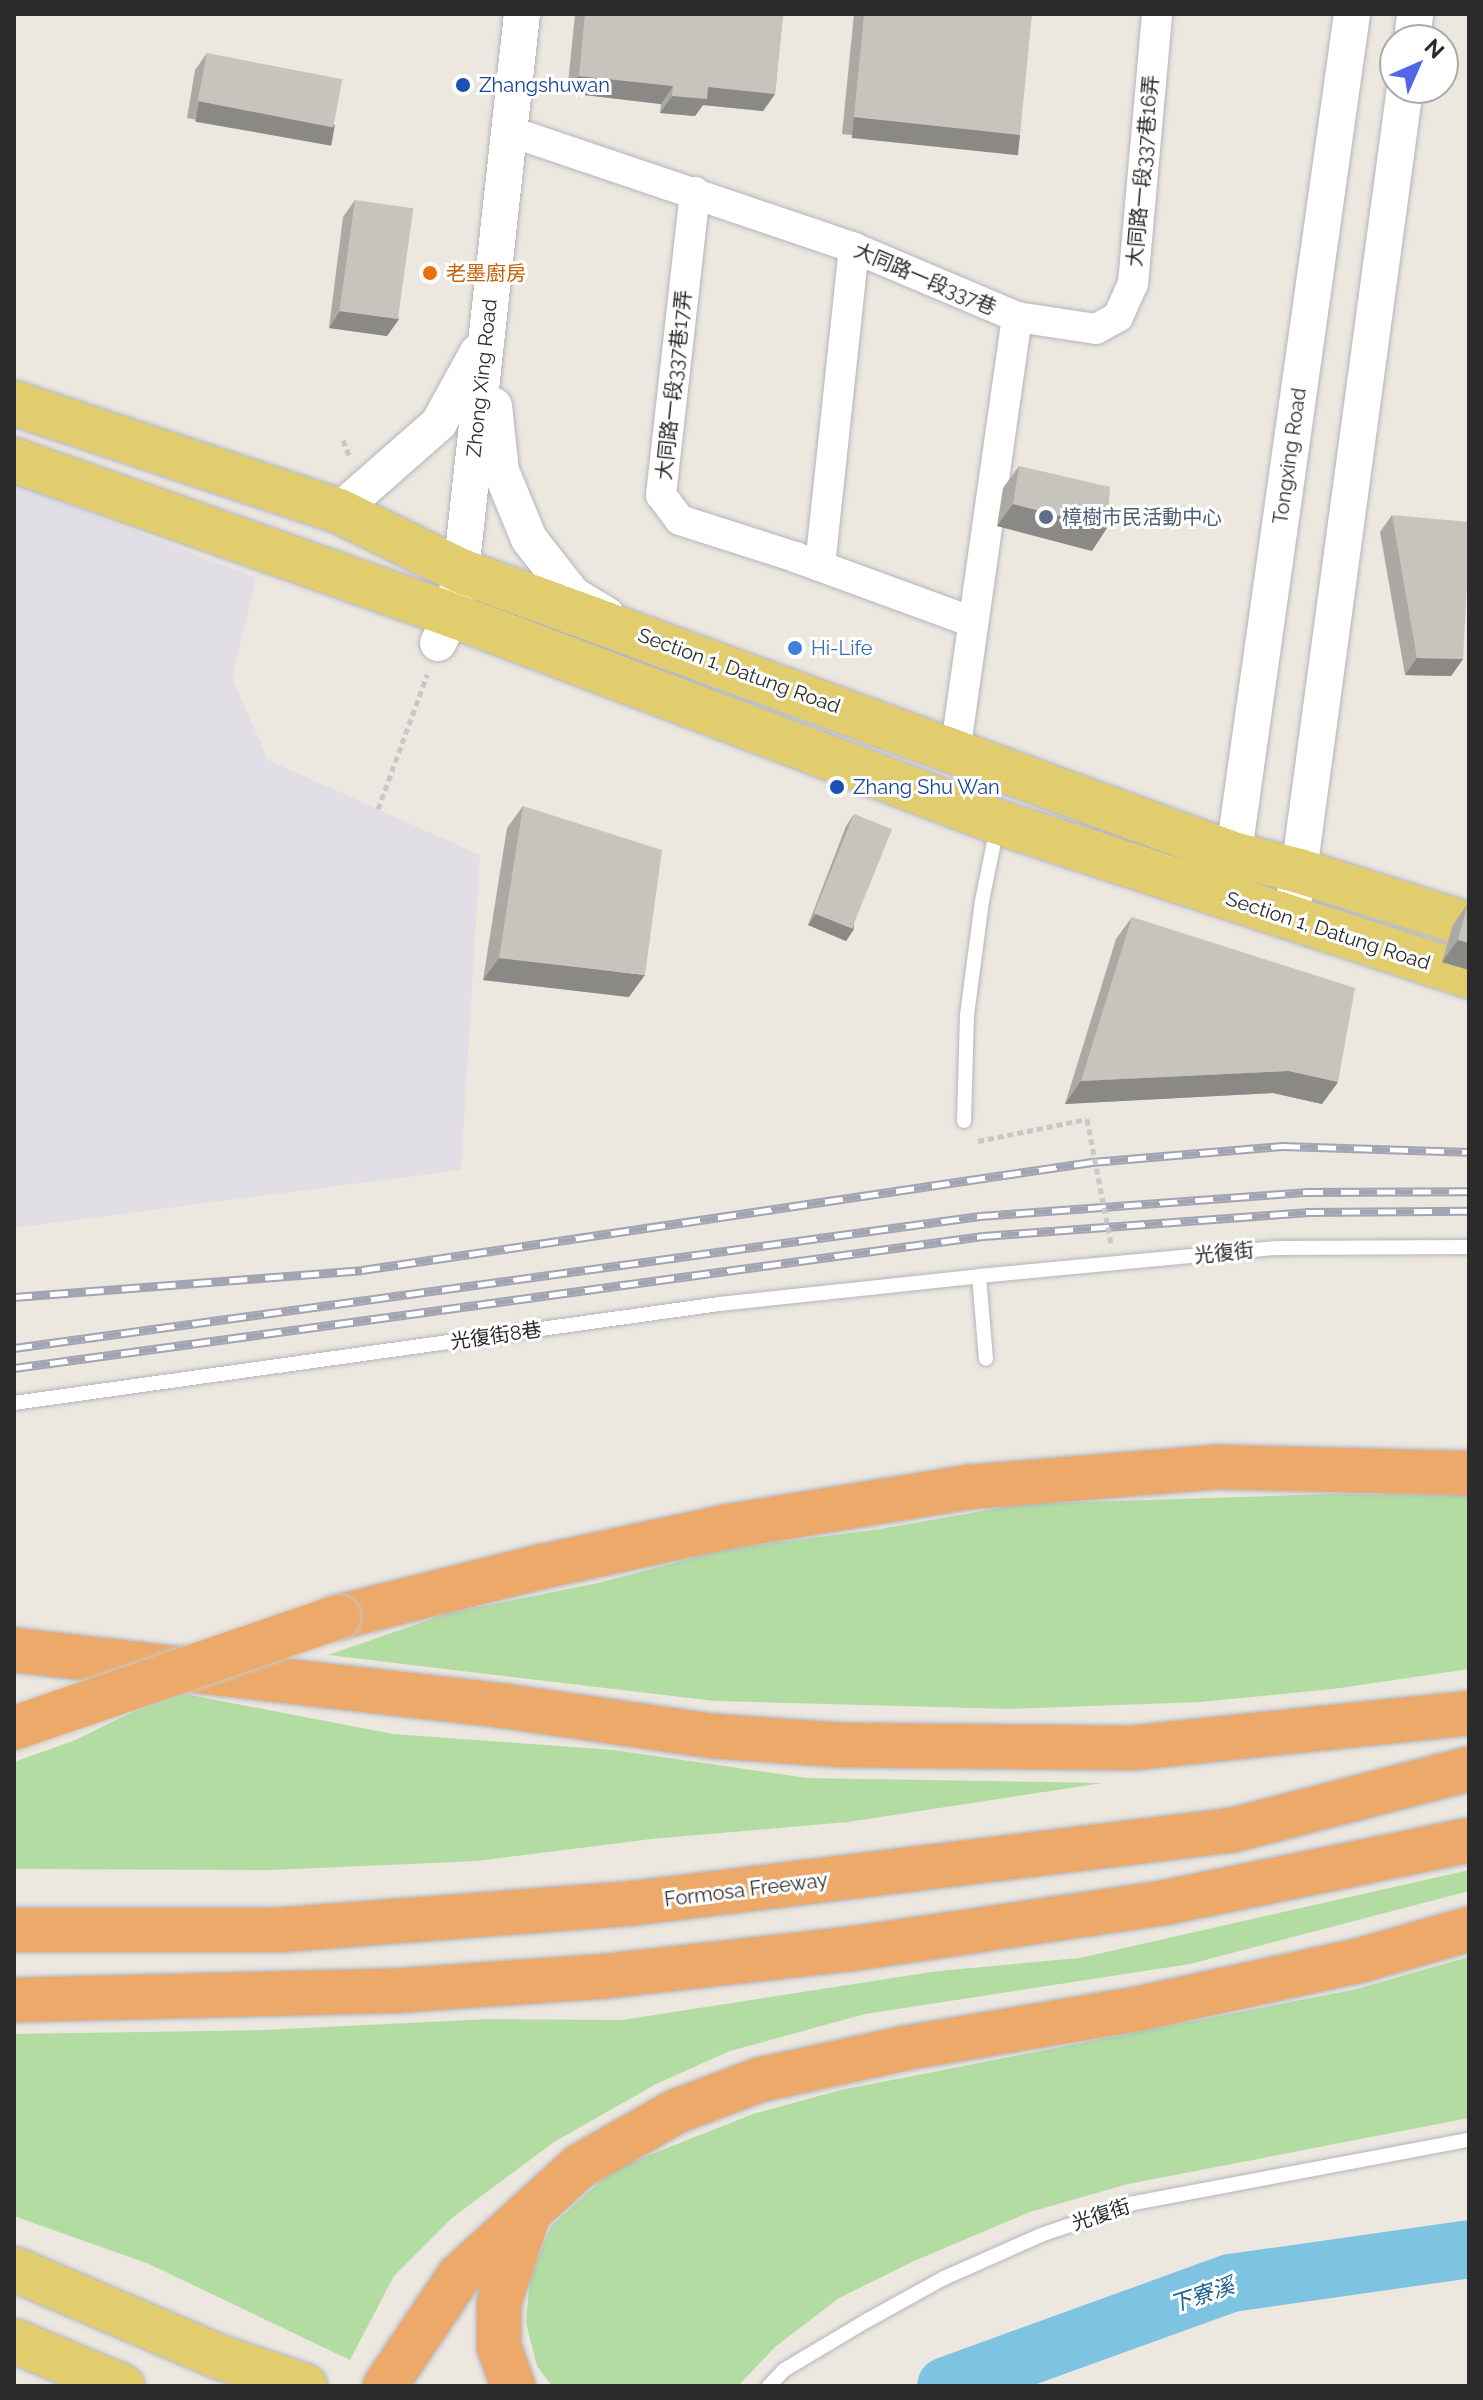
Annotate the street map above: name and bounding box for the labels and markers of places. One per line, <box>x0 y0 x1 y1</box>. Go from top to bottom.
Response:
place label: Zhangshuwan <box>479 73 610 97</box>
marker: Zhangshuwan <box>454 76 472 94</box>
place label: 老墨廚房 <box>446 261 526 285</box>
marker: 老墨廚房 <box>421 264 439 282</box>
place label: 樟樹市民活動中心 <box>1062 505 1222 529</box>
marker: 樟樹市民活動中心 <box>1037 508 1055 526</box>
place label: Hi-Life <box>811 636 873 660</box>
marker: Hi-Life <box>786 639 804 657</box>
place label: Zhang Shu Wan <box>853 775 1000 799</box>
marker: Zhang Shu Wan <box>828 778 846 796</box>

